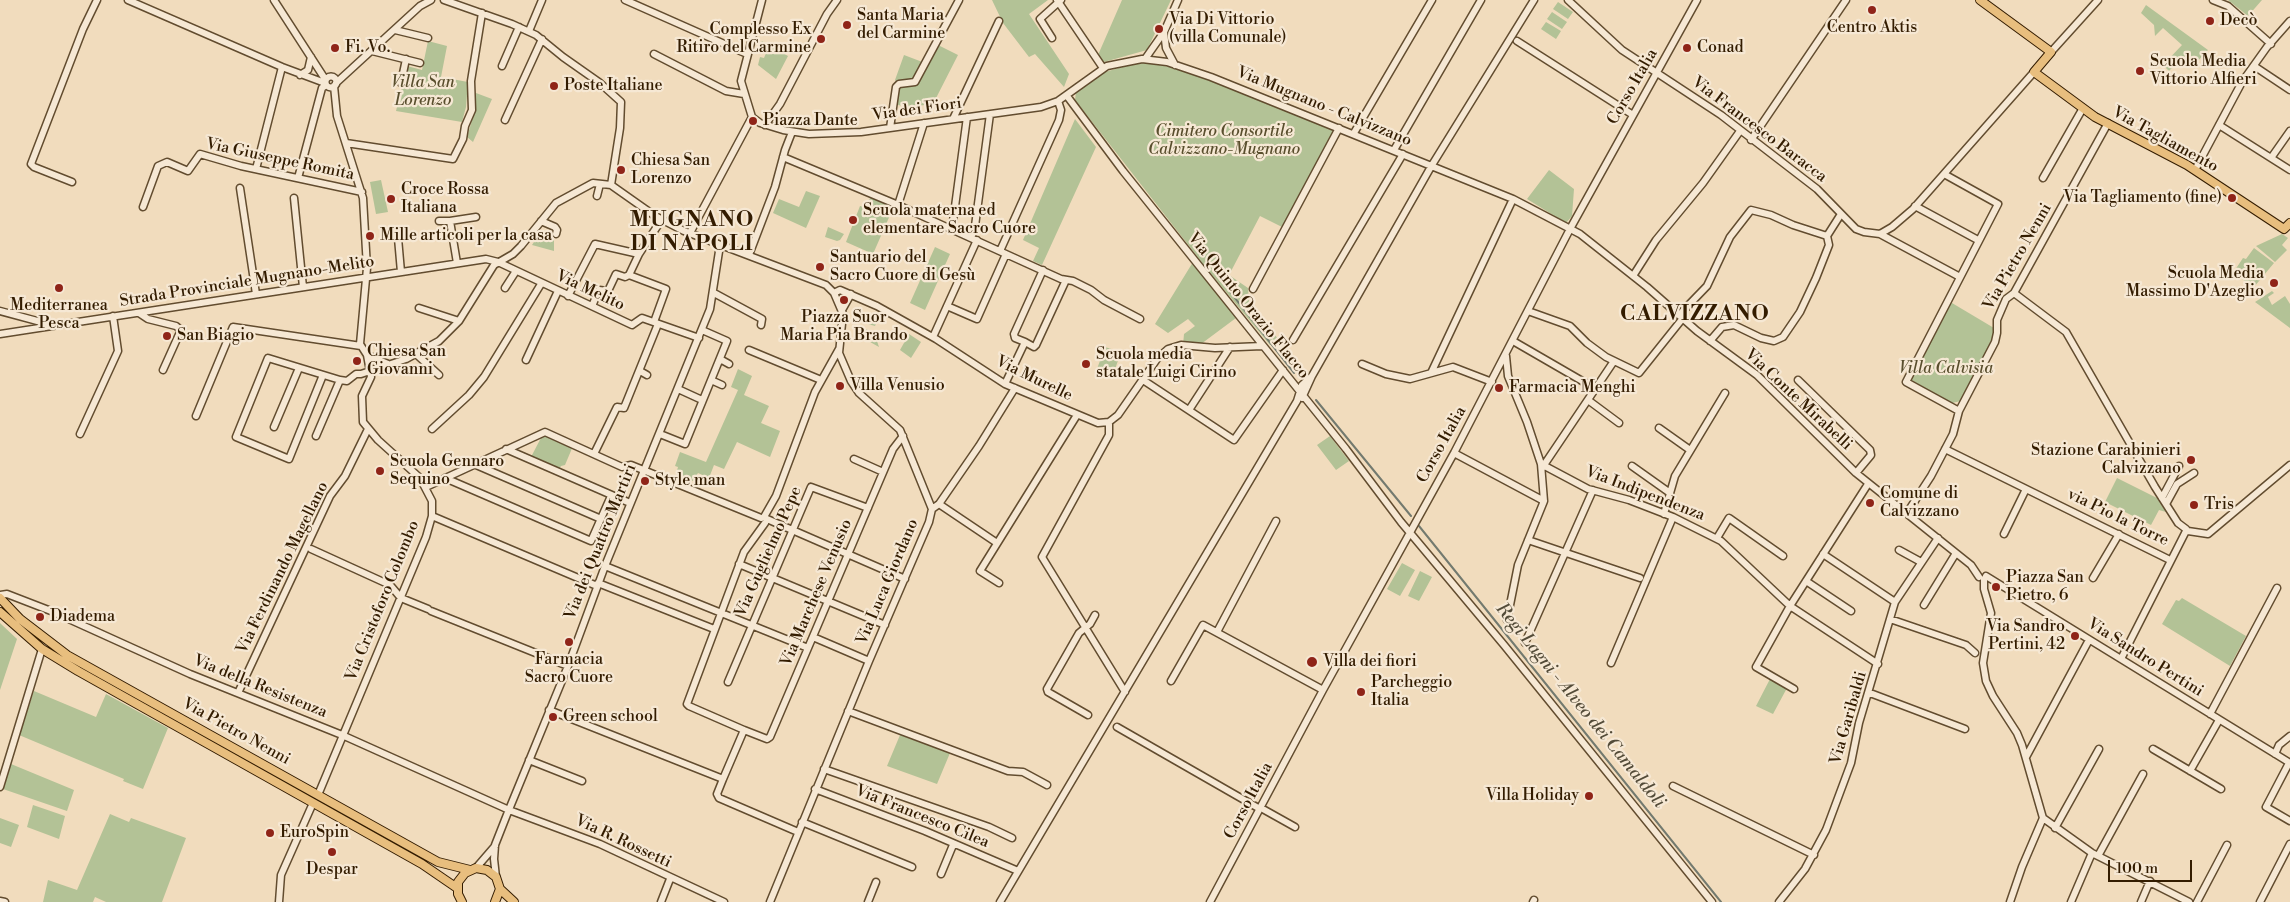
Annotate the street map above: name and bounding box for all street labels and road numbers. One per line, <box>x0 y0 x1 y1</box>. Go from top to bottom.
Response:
street label: Corso Italia <box>1604 46 1662 128</box>
street label: Via Mugnano - Calvizzano <box>1234 63 1414 151</box>
street label: Via Francesco Baracca <box>1688 73 1830 187</box>
street label: Via dei Fiori <box>871 94 963 126</box>
street label: Via Tagliamento <box>2109 103 2221 177</box>
street label: Via Giuseppe Romita <box>204 135 356 185</box>
street label: Via Pietro Nenni <box>1980 200 2056 314</box>
street label: Via Quinto Orazio Flacco <box>1183 229 1313 383</box>
street label: Strada Provinciale Mugnano-Melito <box>118 252 376 312</box>
street label: Via Melito <box>553 267 627 315</box>
street label: Via Conte Mirabelli <box>1740 345 1856 455</box>
street label: Via Murelle <box>993 352 1075 406</box>
street label: Corso Italia <box>1413 403 1471 487</box>
street label: Via dei Quattro Martiri <box>561 461 641 623</box>
street label: Via Indipendenza <box>1583 462 1707 526</box>
street label: Via Ferdinando Magellano <box>233 479 333 657</box>
street label: Via Guglielmo Pepe <box>732 484 806 620</box>
street label: via Pio la Torre <box>2064 485 2172 551</box>
street label: Via Marchese Venusio <box>777 516 857 670</box>
street label: Via Luca Giordano <box>853 516 923 648</box>
street label: Via Cristoforo Colombo <box>342 518 424 684</box>
street label: Via Sandro Pertini <box>2083 615 2207 701</box>
street label: Via della Resistenza <box>190 651 330 723</box>
street label: Via Garibaldi <box>1827 669 1871 767</box>
street label: Via Pietro Nenni <box>179 694 293 770</box>
street label: Corso Italia <box>1221 759 1277 843</box>
street label: Via Francesco Cilea <box>852 781 992 853</box>
street label: Via R. Rossetti <box>572 811 674 873</box>

